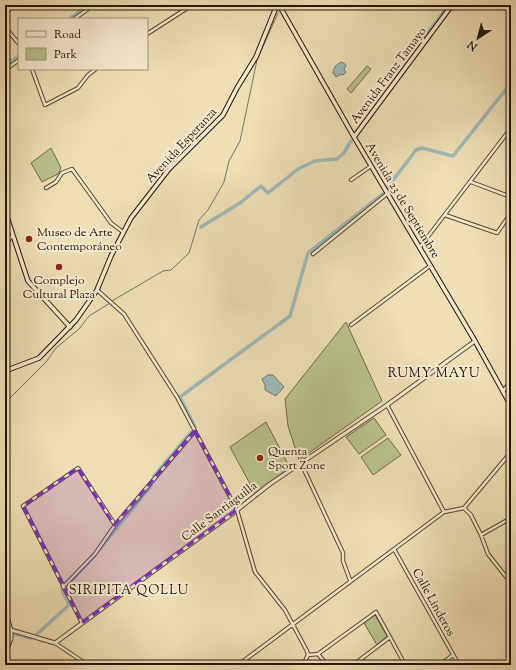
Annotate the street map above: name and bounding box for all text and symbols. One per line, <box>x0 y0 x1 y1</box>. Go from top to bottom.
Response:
legend <box>18 18 148 70</box>
north arrow <box>458 18 498 58</box>
street label: Avenida Franz Tamayo <box>346 23 431 128</box>
text: Road <box>54 26 81 44</box>
text: N <box>464 36 482 55</box>
text: Park <box>54 46 77 64</box>
street label: Avenida Esperanza <box>142 104 222 187</box>
street label: Avenida 23 de Septiembre <box>360 139 444 262</box>
place label: Museo de Arte Contemporáneo <box>37 224 122 256</box>
marker: Museo de Arte Contemporáneo <box>24 234 34 244</box>
marker: Complejo Cultural Plaza <box>54 262 64 272</box>
place label: Complejo Cultural Plaza <box>23 272 96 304</box>
district label: RUMY MAYU <box>388 365 480 383</box>
place label: Quenta Sport Zone <box>268 443 326 475</box>
marker: Quenta Sport Zone <box>255 453 265 463</box>
street label: Calle Santiaguilla <box>178 477 262 546</box>
street label: Calle Linderos <box>407 565 459 640</box>
district label: SIRIPITA QOLLU <box>69 582 189 600</box>

